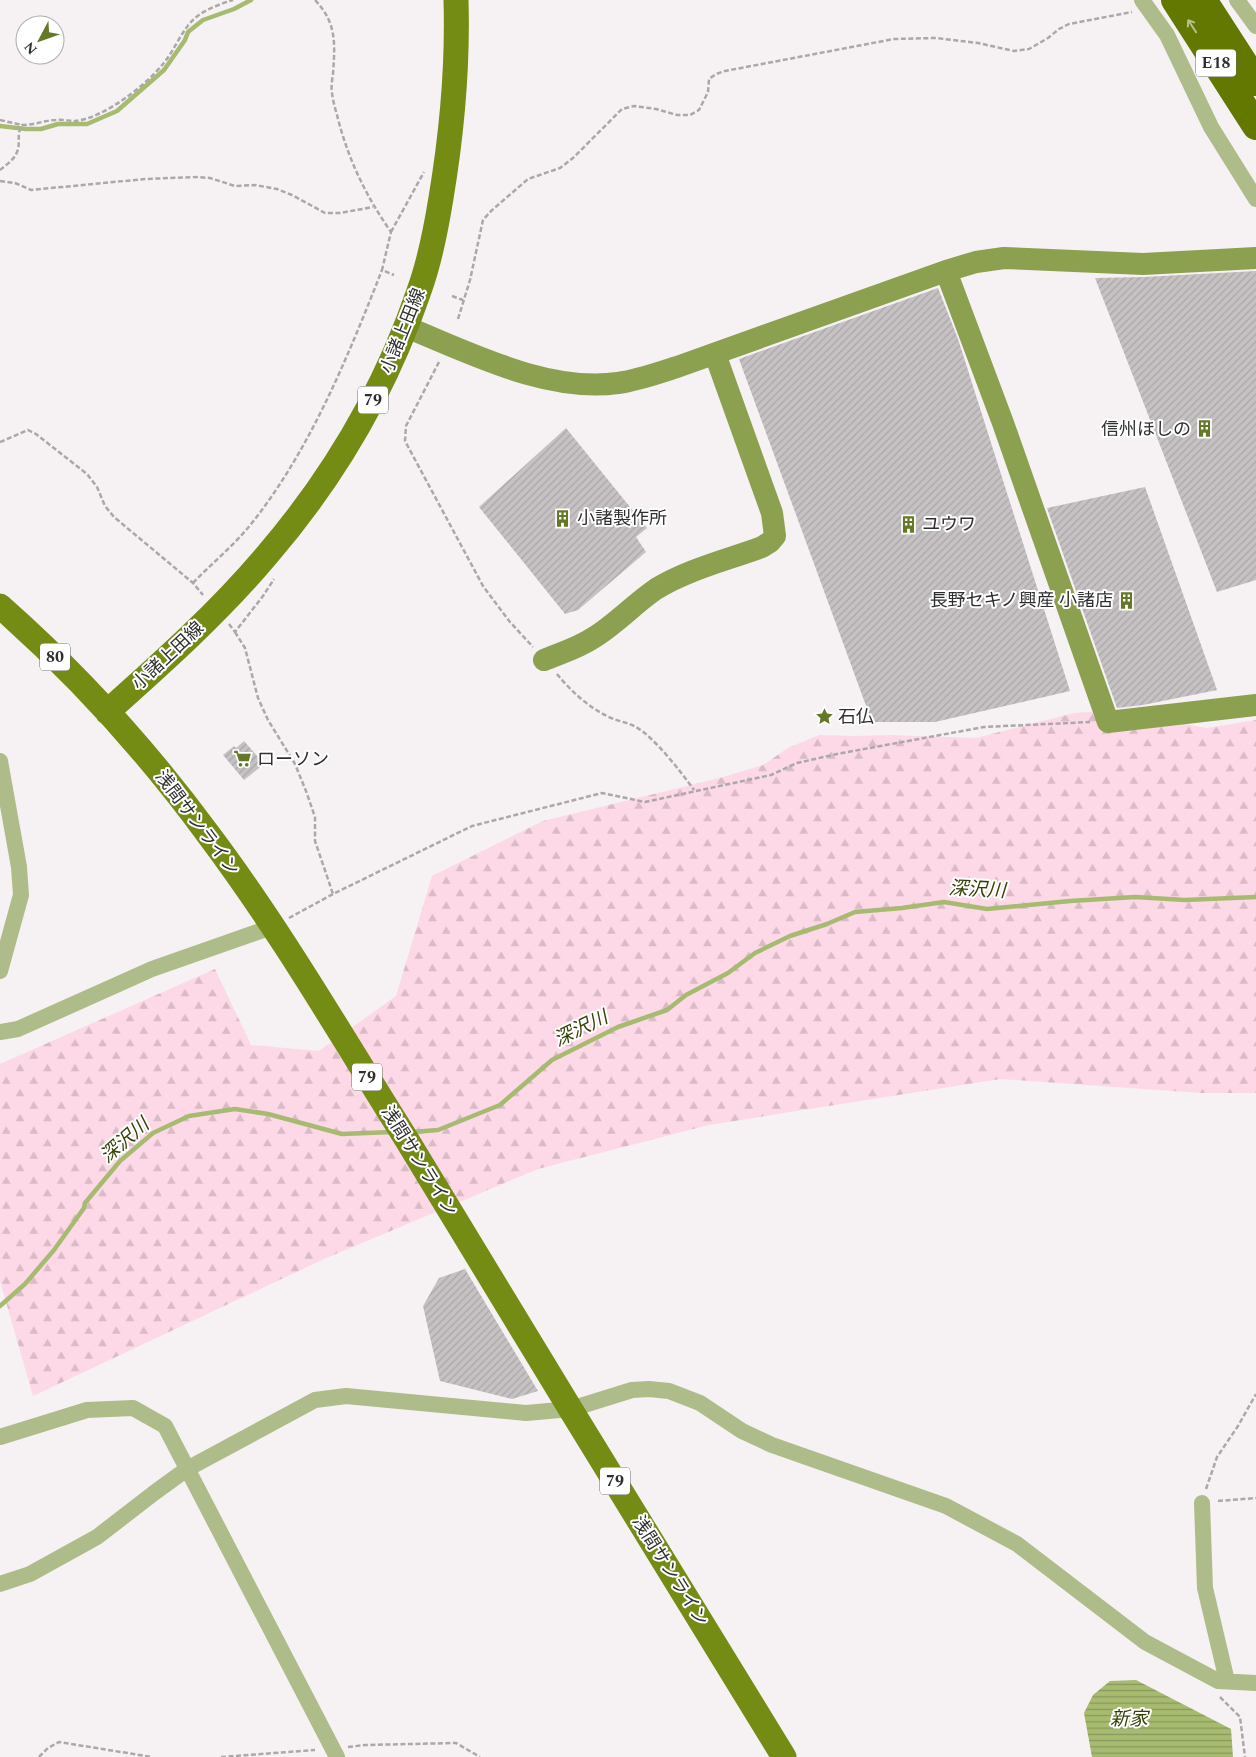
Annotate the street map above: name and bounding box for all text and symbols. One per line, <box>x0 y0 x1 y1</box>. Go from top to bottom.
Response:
north arrow <box>15 15 65 65</box>
one-way arrow <box>1187 19 1197 33</box>
text: N <box>19 37 42 59</box>
road number: E18 <box>1196 49 1236 76</box>
street label: 小諸上田線 <box>374 284 432 378</box>
road number: 79 <box>358 386 388 414</box>
place label: 信州ほしの <box>1101 416 1191 443</box>
building icon: 信州ほしの <box>1195 419 1215 439</box>
place label: 小諸製作所 <box>577 505 667 532</box>
building icon: 小諸製作所 <box>553 508 573 528</box>
place label: ユウワ <box>922 511 976 538</box>
building icon: ユウワ <box>898 514 918 534</box>
place label: 長野セキノ興産 小諸店 <box>930 587 1113 614</box>
building icon: 長野セキノ興産 小諸店 <box>1117 590 1137 610</box>
street label: 小諸上田線 <box>126 615 210 697</box>
road number: 80 <box>40 644 70 670</box>
place label: 石仏 <box>838 704 874 731</box>
place icon: 石仏 <box>814 707 834 727</box>
place label: ローソン <box>257 746 329 773</box>
supermarket icon: ローソン <box>233 749 253 769</box>
street label: 浅間サンライン <box>148 765 246 881</box>
water label: 深沢川 <box>948 874 1008 906</box>
water label: 深沢川 <box>549 1003 615 1055</box>
road number: 79 <box>352 1064 382 1090</box>
street label: 浅間サンライン <box>374 1100 464 1222</box>
water label: 深沢川 <box>94 1110 158 1171</box>
road number: 79 <box>600 1468 630 1494</box>
street label: 浅間サンライン <box>625 1510 715 1632</box>
water label: 新家 <box>1110 1705 1151 1734</box>

